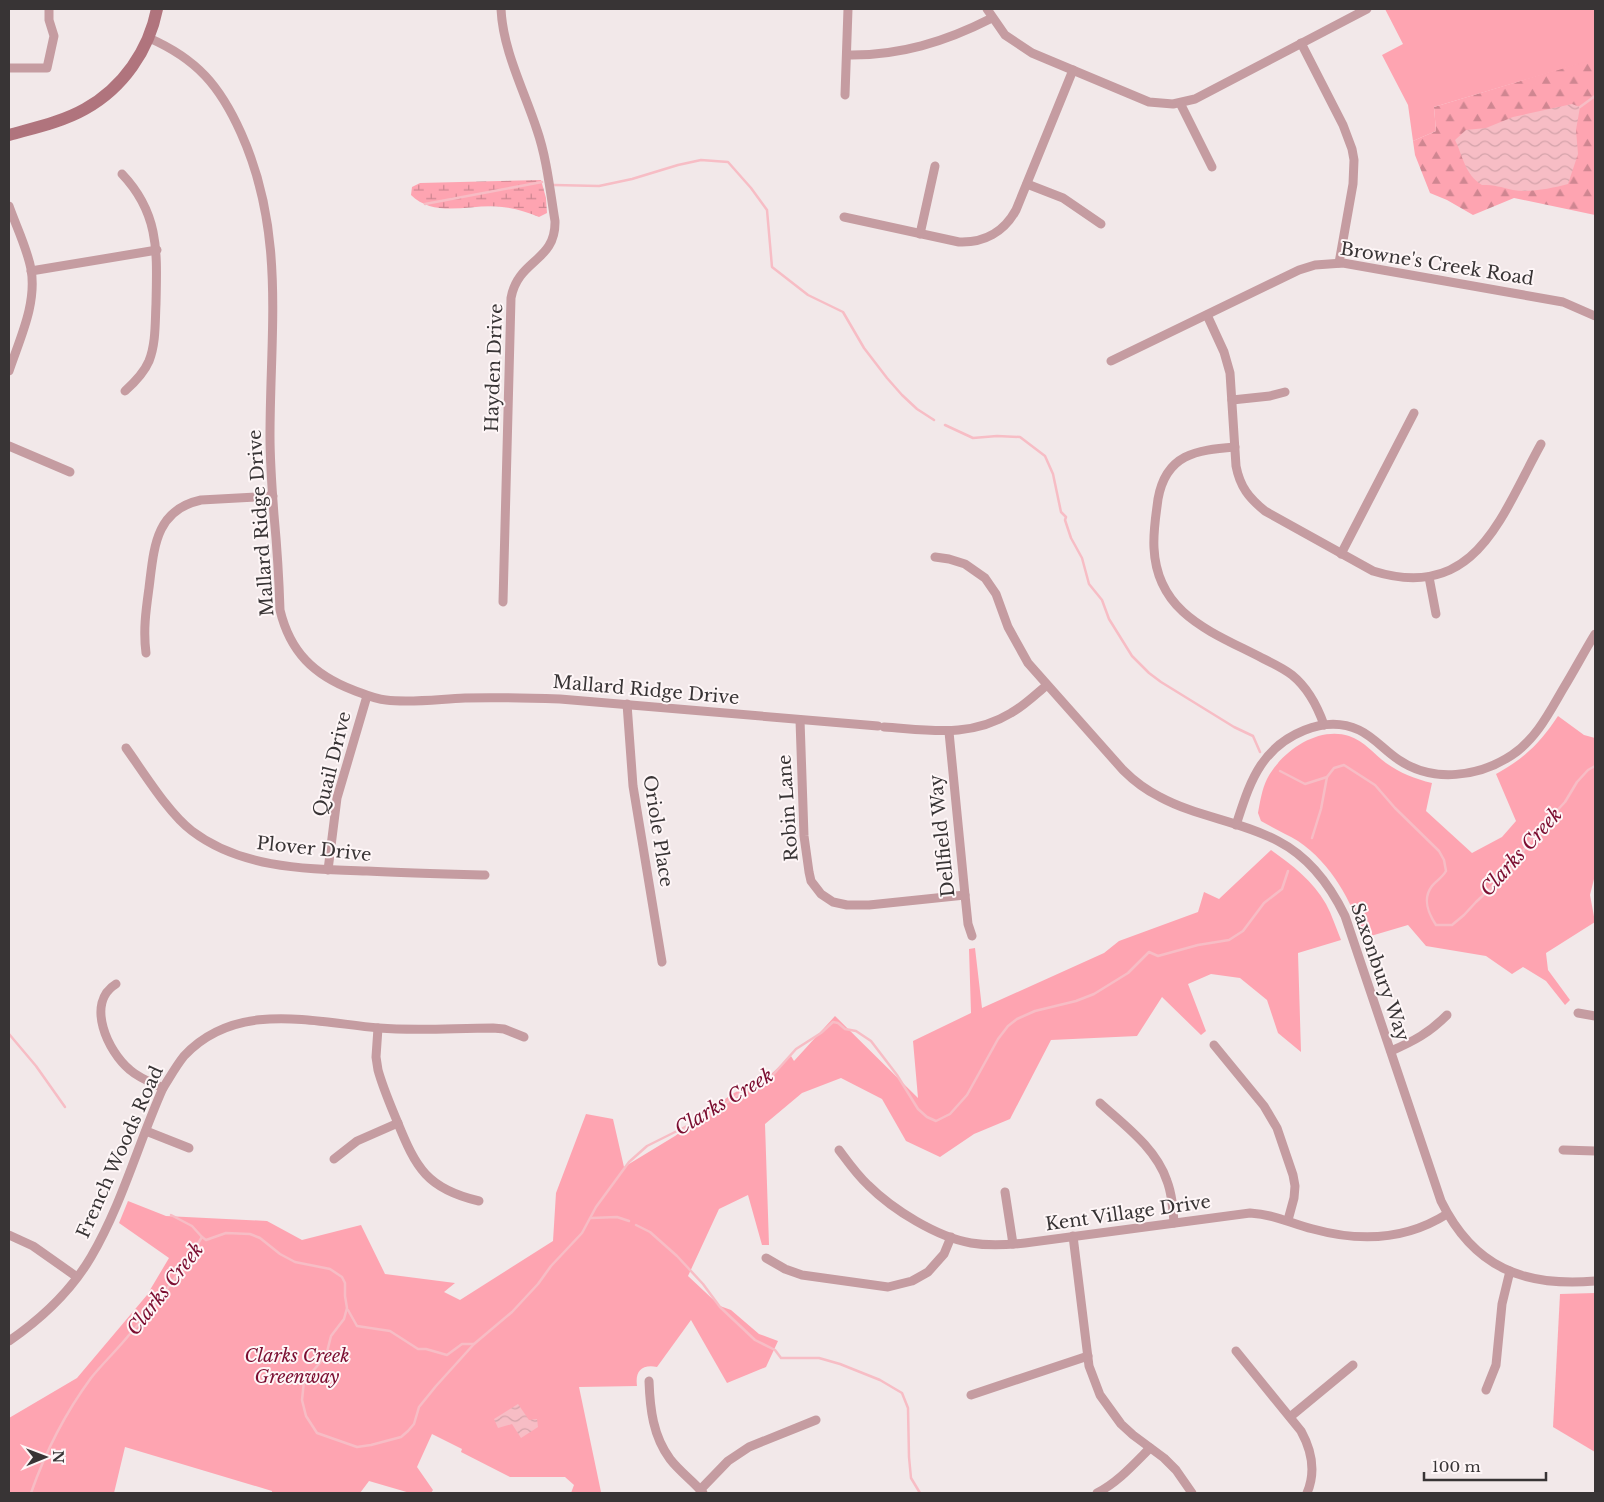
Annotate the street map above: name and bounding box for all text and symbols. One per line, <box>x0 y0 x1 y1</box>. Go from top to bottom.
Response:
street label: Browne's Creek Road <box>1339 238 1535 290</box>
street label: Hayden Drive <box>481 303 507 433</box>
street label: Mallard Ridge Drive <box>244 429 278 617</box>
street label: Mallard Ridge Drive <box>552 671 740 709</box>
street label: Quail Drive <box>308 709 356 819</box>
street label: Robin Lane <box>773 754 803 862</box>
street label: Oriole Place <box>638 773 678 889</box>
street label: Dellfield Way <box>925 773 959 898</box>
water label: Clarks Creek <box>1475 803 1567 901</box>
street label: Plover Drive <box>256 832 372 866</box>
street label: Saxonbury Way <box>1346 900 1414 1045</box>
street label: French Woods Road <box>72 1062 168 1242</box>
water label: Clarks Creek <box>671 1064 777 1140</box>
street label: Kent Village Drive <box>1044 1190 1212 1236</box>
water label: Clarks Creek <box>122 1238 208 1340</box>
park label: Clarks Creek Greenway <box>245 1345 350 1388</box>
north arrow <box>20 1432 70 1482</box>
text: N <box>49 1450 67 1464</box>
scale bar <box>1424 1450 1546 1482</box>
text: 100 m <box>1432 1457 1481 1476</box>

